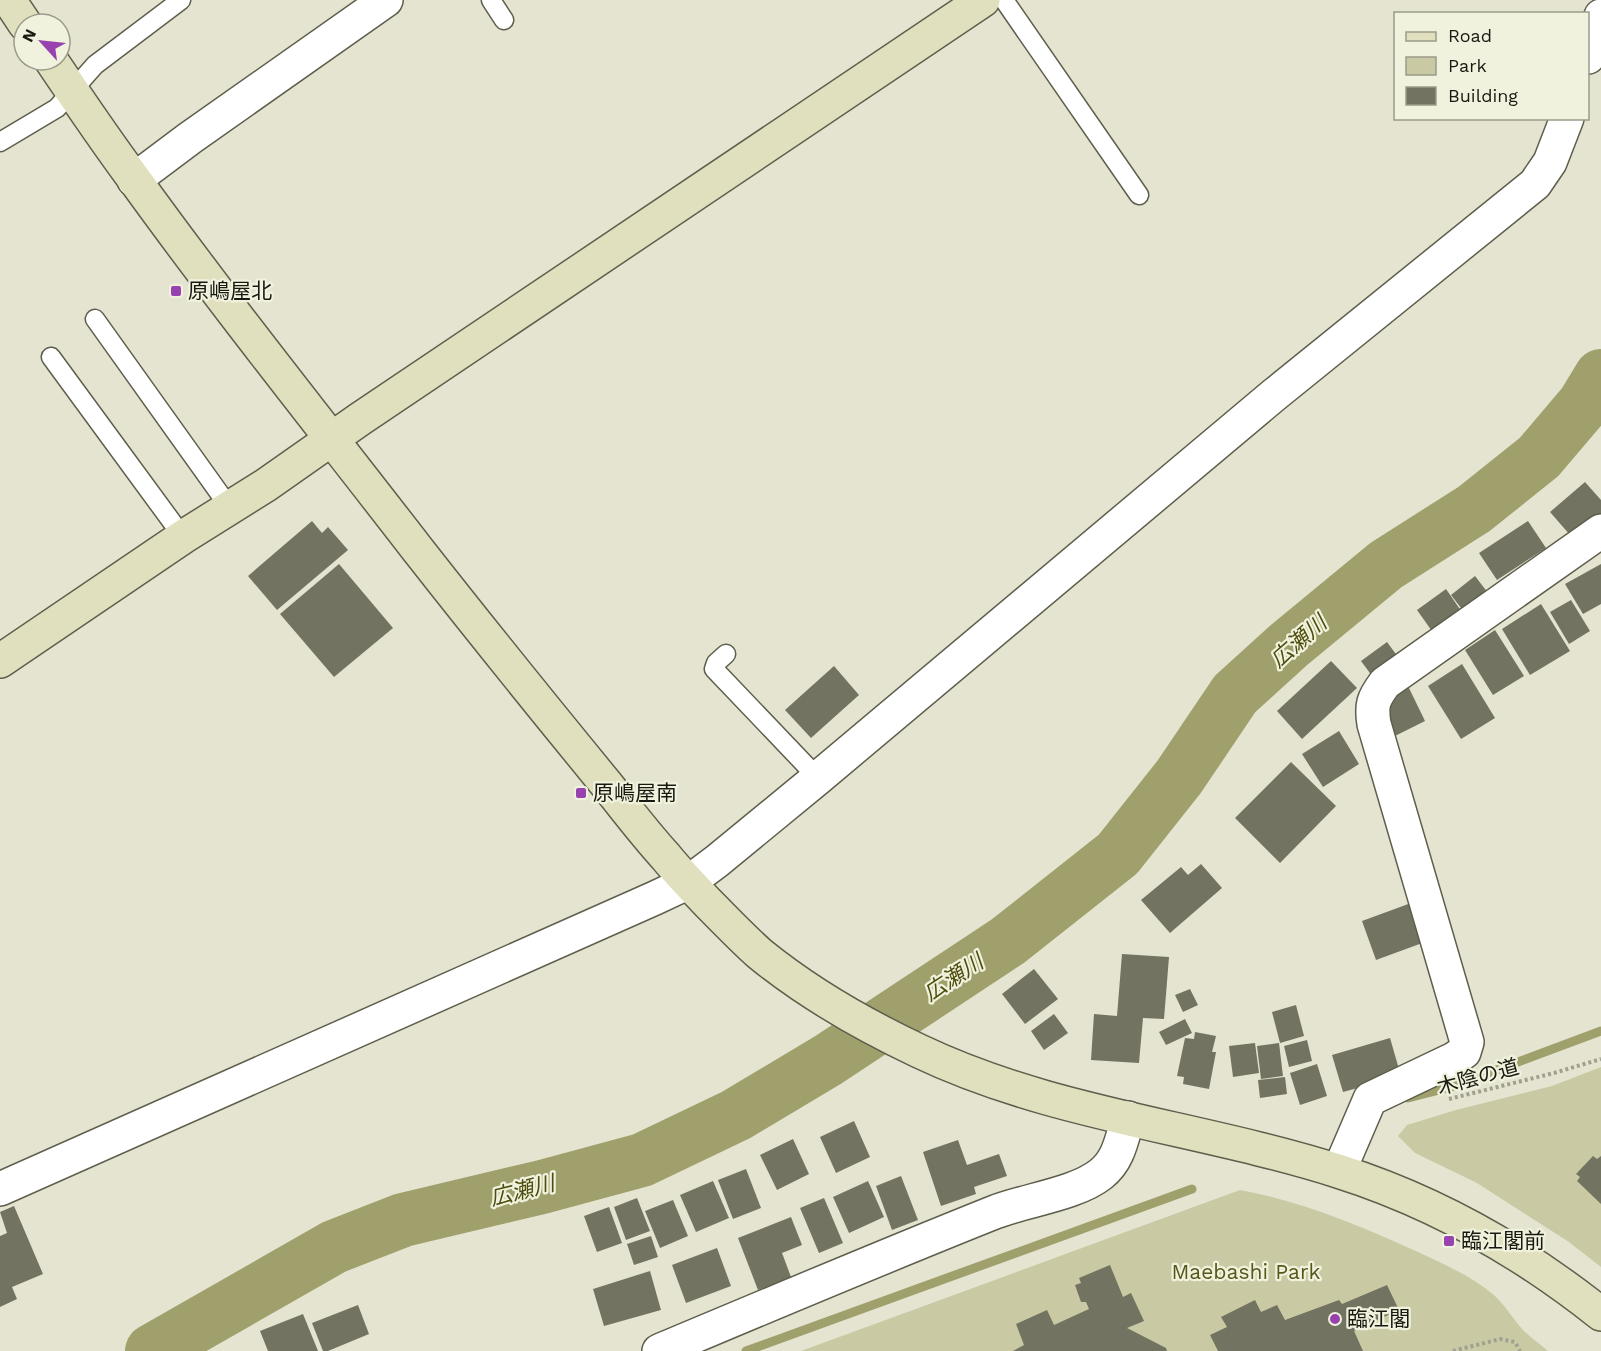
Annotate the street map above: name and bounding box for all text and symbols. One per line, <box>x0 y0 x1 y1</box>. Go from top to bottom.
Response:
north arrow <box>12 12 72 72</box>
legend <box>1394 12 1589 120</box>
text: Road <box>1448 25 1492 46</box>
text: N <box>18 26 40 45</box>
text: Park <box>1448 55 1487 76</box>
text: Building <box>1448 85 1518 106</box>
place label: 原嶋屋北 <box>188 278 272 303</box>
marker: 原嶋屋北 <box>169 284 183 298</box>
water label: 広瀬川 <box>1265 609 1333 672</box>
place label: 原嶋屋南 <box>593 780 677 805</box>
marker: 原嶋屋南 <box>574 786 588 800</box>
water label: 広瀬川 <box>919 948 989 1006</box>
street label: 木陰の道 <box>1434 1054 1522 1099</box>
water label: 広瀬川 <box>487 1170 559 1211</box>
place label: 臨江閣前 <box>1461 1228 1545 1253</box>
marker: 臨江閣前 <box>1442 1234 1456 1248</box>
park label: Maebashi Park <box>1172 1259 1321 1284</box>
place label: 臨江閣 <box>1347 1306 1410 1331</box>
marker: 臨江閣 <box>1328 1312 1342 1326</box>

